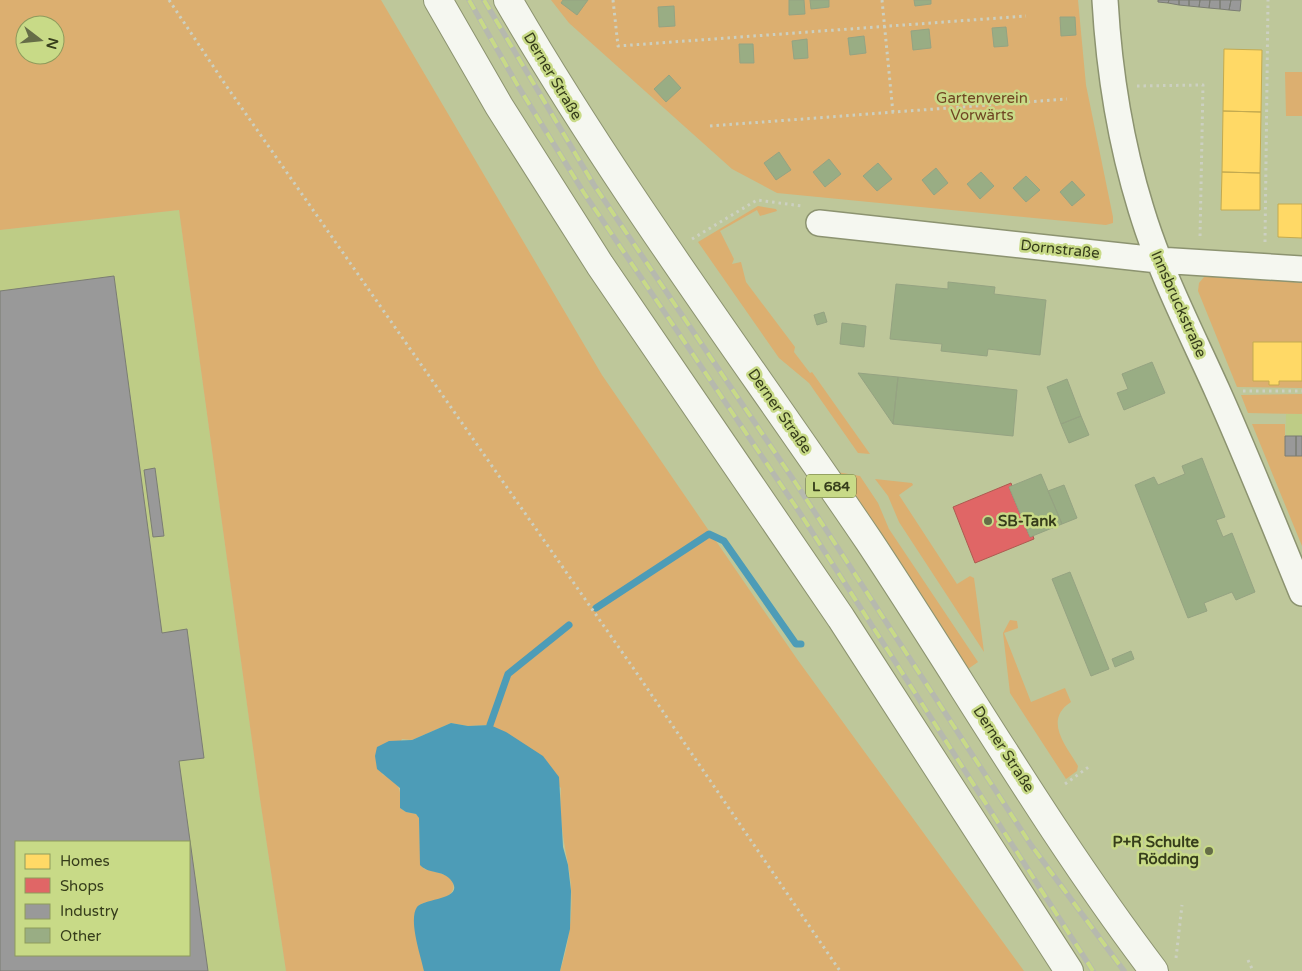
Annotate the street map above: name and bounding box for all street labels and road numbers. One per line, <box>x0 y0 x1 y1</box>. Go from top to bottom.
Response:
street label: Derner Straße <box>520 29 586 123</box>
street label: Dornstraße <box>1019 236 1101 262</box>
street label: Innsbruckstraße <box>1147 248 1211 360</box>
street label: Derner Straße <box>744 365 816 457</box>
road number: L 684 <box>806 474 856 498</box>
street label: Derner Straße <box>970 703 1038 795</box>

